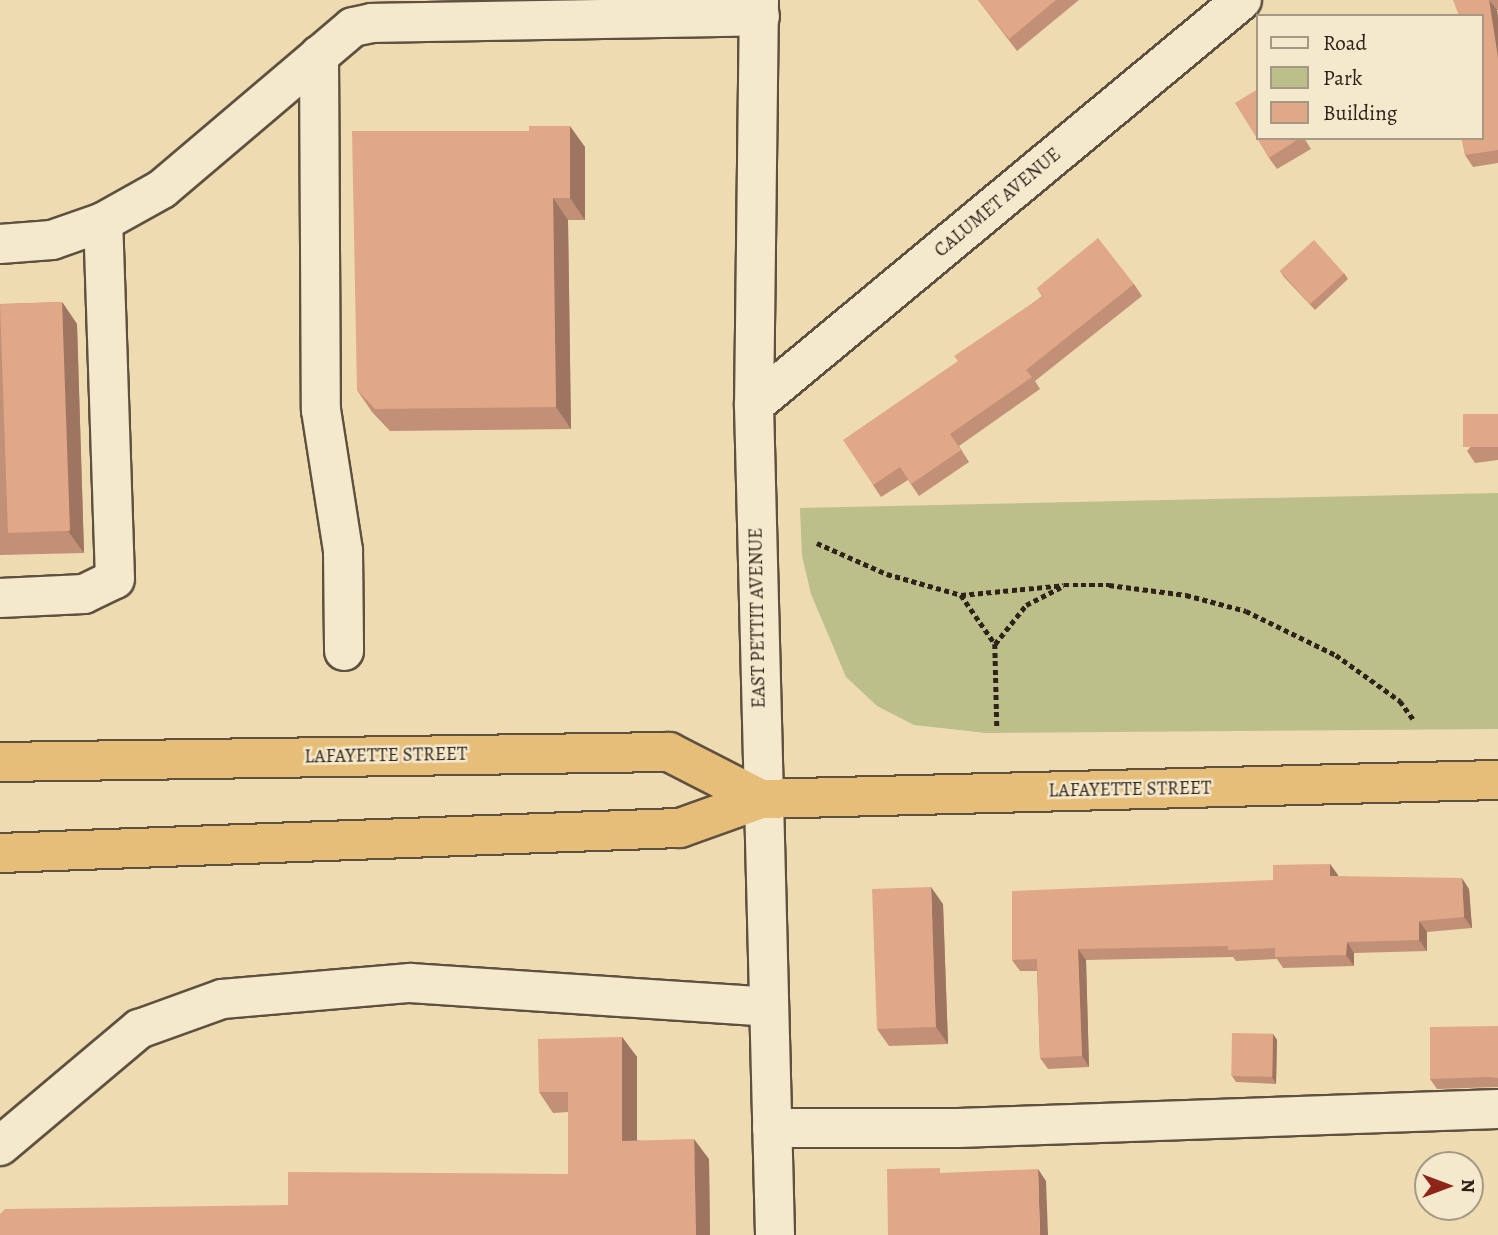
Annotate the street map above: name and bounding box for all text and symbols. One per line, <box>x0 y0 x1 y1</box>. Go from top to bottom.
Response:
legend <box>1256 14 1484 140</box>
text: Road <box>1323 29 1367 57</box>
text: Park <box>1323 64 1362 92</box>
text: Building <box>1323 99 1397 127</box>
street label: CALUMET AVENUE <box>930 143 1066 263</box>
street label: EAST PETTIT AVENUE <box>745 527 771 709</box>
street label: LAFAYETTE STREET <box>304 743 468 769</box>
street label: LAFAYETTE STREET <box>1048 777 1212 803</box>
north arrow <box>1414 1151 1484 1221</box>
text: N <box>1455 1179 1481 1193</box>

